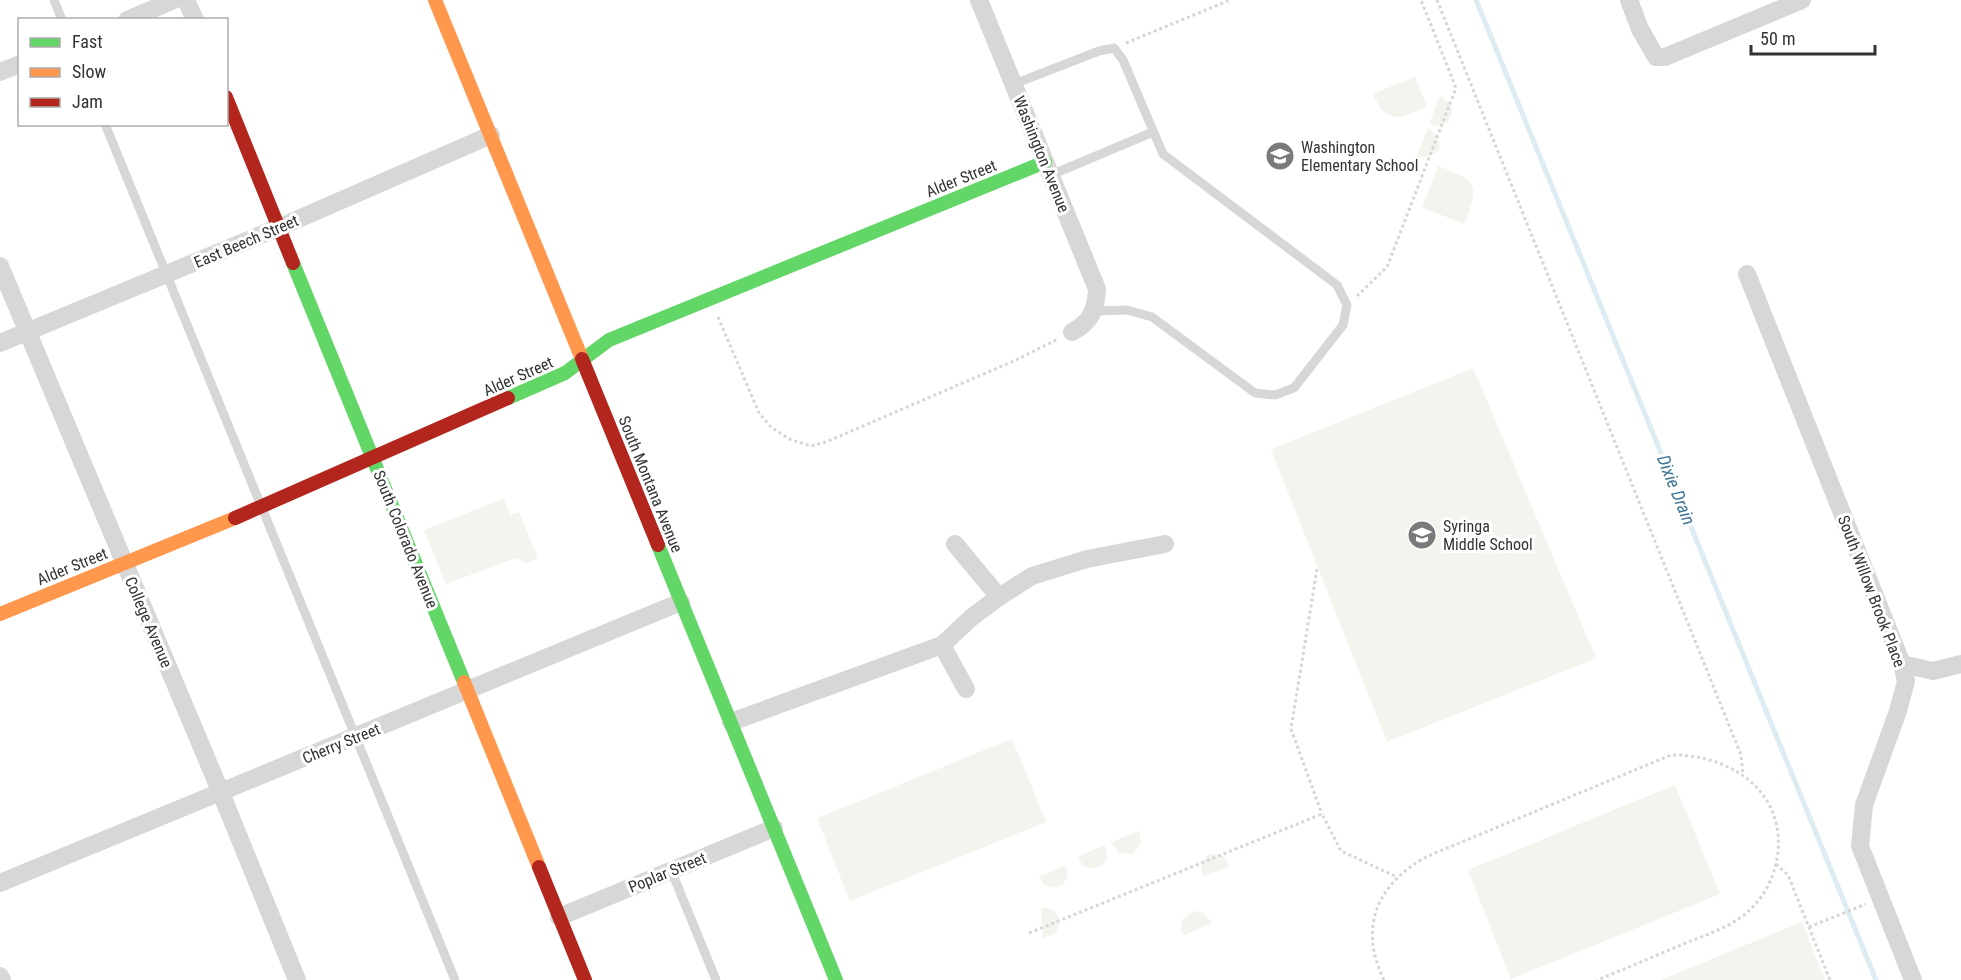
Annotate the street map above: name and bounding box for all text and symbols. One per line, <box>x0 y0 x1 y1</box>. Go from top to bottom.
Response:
legend <box>18 18 228 126</box>
scale bar <box>1751 18 1876 56</box>
text: 50 m <box>1760 28 1795 49</box>
text: Fast <box>72 31 103 52</box>
text: Slow <box>72 61 107 82</box>
text: Jam <box>72 91 103 112</box>
street label: Washington Avenue <box>1009 93 1074 215</box>
place label: Washington Elementary School <box>1301 138 1418 175</box>
school or university icon: Washington Elementary School <box>1264 140 1296 172</box>
street label: Alder Street <box>923 156 999 201</box>
street label: East Beech Street <box>191 211 301 272</box>
street label: Alder Street <box>480 353 556 400</box>
street label: South Montana Avenue <box>614 413 687 555</box>
water label: Dixie Drain <box>1653 452 1700 528</box>
street label: South Colorado Avenue <box>369 468 442 611</box>
street label: South Willow Brook Place <box>1834 513 1909 670</box>
place label: Syringa Middle School <box>1443 517 1533 554</box>
school or university icon: Syringa Middle School <box>1406 519 1438 551</box>
street label: Alder Street <box>34 544 110 589</box>
street label: College Avenue <box>121 574 176 671</box>
street label: Cherry Street <box>300 719 383 768</box>
street label: Poplar Street <box>626 848 709 897</box>

